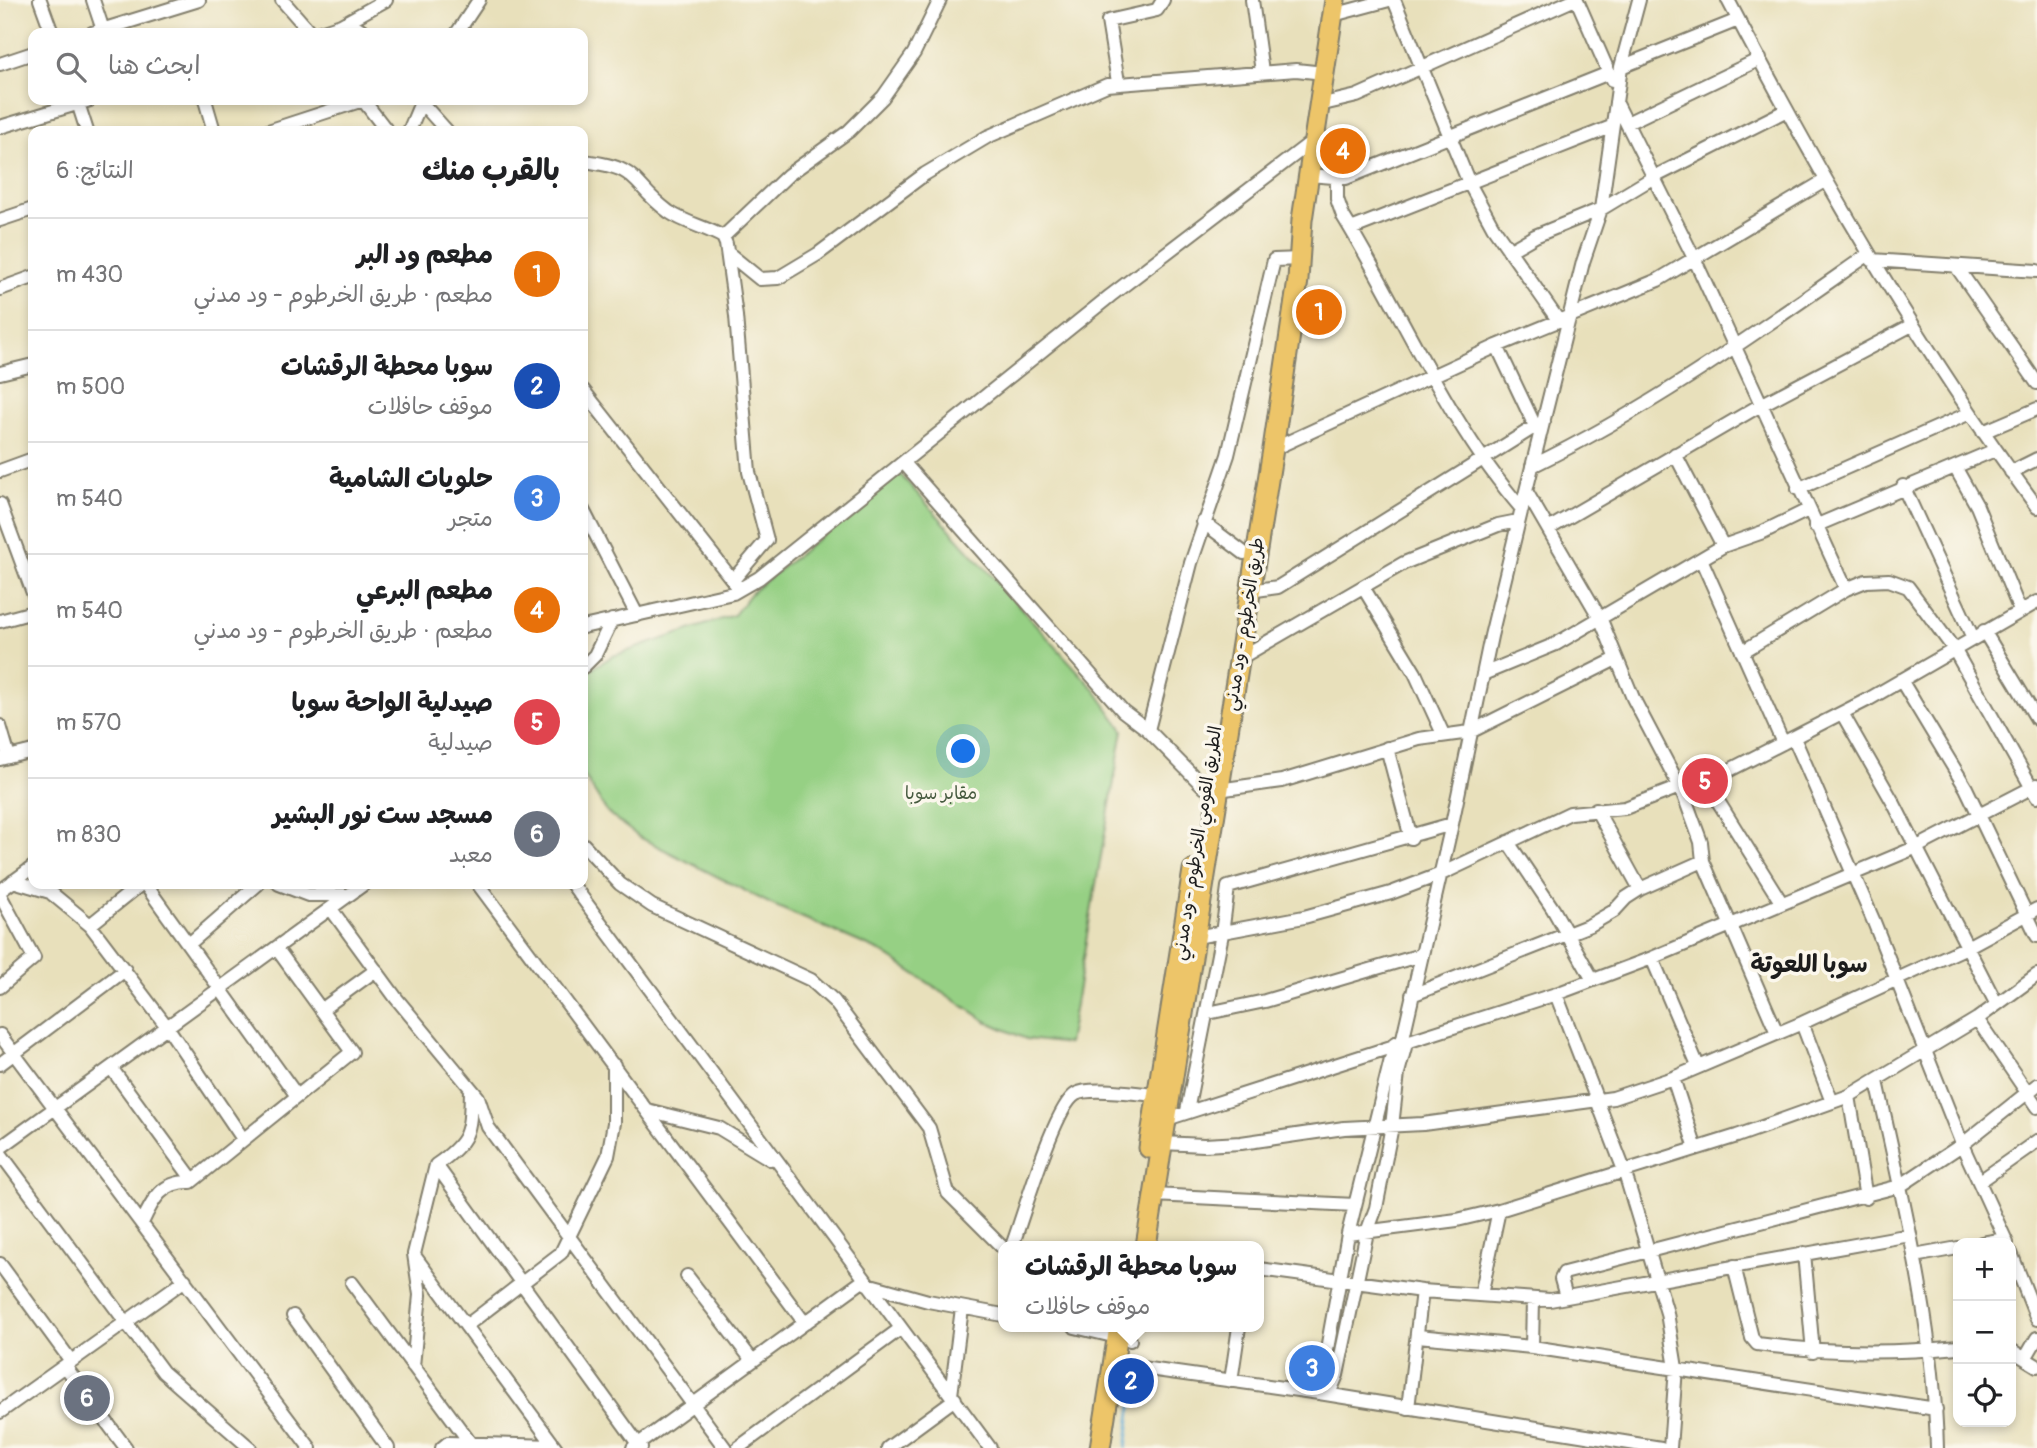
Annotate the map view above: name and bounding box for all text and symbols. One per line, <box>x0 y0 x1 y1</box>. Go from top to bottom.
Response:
search box <box>28 28 588 105</box>
icon: search <box>52 48 90 86</box>
text: ابحث هنا <box>108 50 201 82</box>
pin: 4 <box>1320 125 1366 177</box>
text: بالقرب منك <box>422 152 560 189</box>
text: النتائج: 6 <box>56 156 134 185</box>
text: مطعم ود البر <box>357 239 493 271</box>
text: 430 m <box>56 260 123 289</box>
text: 1 <box>533 260 542 289</box>
text: مطعم · طريق الخرطوم - ود مدني <box>194 280 493 309</box>
pin: 1 <box>1296 286 1342 338</box>
text: سوبا محطة الرقشات <box>281 351 493 383</box>
text: 500 m <box>56 372 125 401</box>
text: 2 <box>531 372 543 401</box>
text: موقف حافلات <box>368 392 493 421</box>
text: حلويات الشامية <box>329 463 493 495</box>
text: 540 m <box>56 484 123 513</box>
text: 3 <box>531 484 543 513</box>
text: متجر <box>448 504 493 533</box>
street label: طريق الخرطوم - ود مدني <box>1219 536 1274 713</box>
text: مطعم البرعي <box>356 575 493 607</box>
text: 540 m <box>56 596 123 625</box>
text: 4 <box>530 596 544 625</box>
text: مطعم · طريق الخرطوم - ود مدني <box>194 616 493 645</box>
text: صيدلية الواحة سوبا <box>291 687 493 719</box>
text: 570 m <box>56 708 122 737</box>
text: 5 <box>531 708 543 737</box>
street label: الطريق القومي الخرطوم - ود مدني <box>1168 724 1231 963</box>
text: صيدلية <box>428 728 493 757</box>
your location <box>946 734 980 768</box>
pin: 5 <box>1682 755 1728 807</box>
park label: مقابر سوبا <box>905 782 977 805</box>
text: مسجد ست نور البشير <box>273 799 493 831</box>
text: 830 m <box>56 820 122 849</box>
text: 6 <box>530 820 544 849</box>
text: معبد <box>449 840 493 869</box>
district label: سوبا اللعوتة <box>1750 950 1868 979</box>
map controls <box>1953 1238 2016 1427</box>
button: + <box>1953 1238 2016 1301</box>
popup <box>998 1241 1264 1332</box>
text: سوبا محطة الرقشات <box>1025 1251 1237 1283</box>
text: موقف حافلات <box>1025 1292 1150 1321</box>
button: − <box>1953 1301 2016 1364</box>
pin: 3 <box>1289 1342 1335 1394</box>
pin: 2 <box>1108 1355 1154 1407</box>
button: locate <box>1953 1364 2016 1427</box>
pin: 6 <box>64 1372 110 1424</box>

